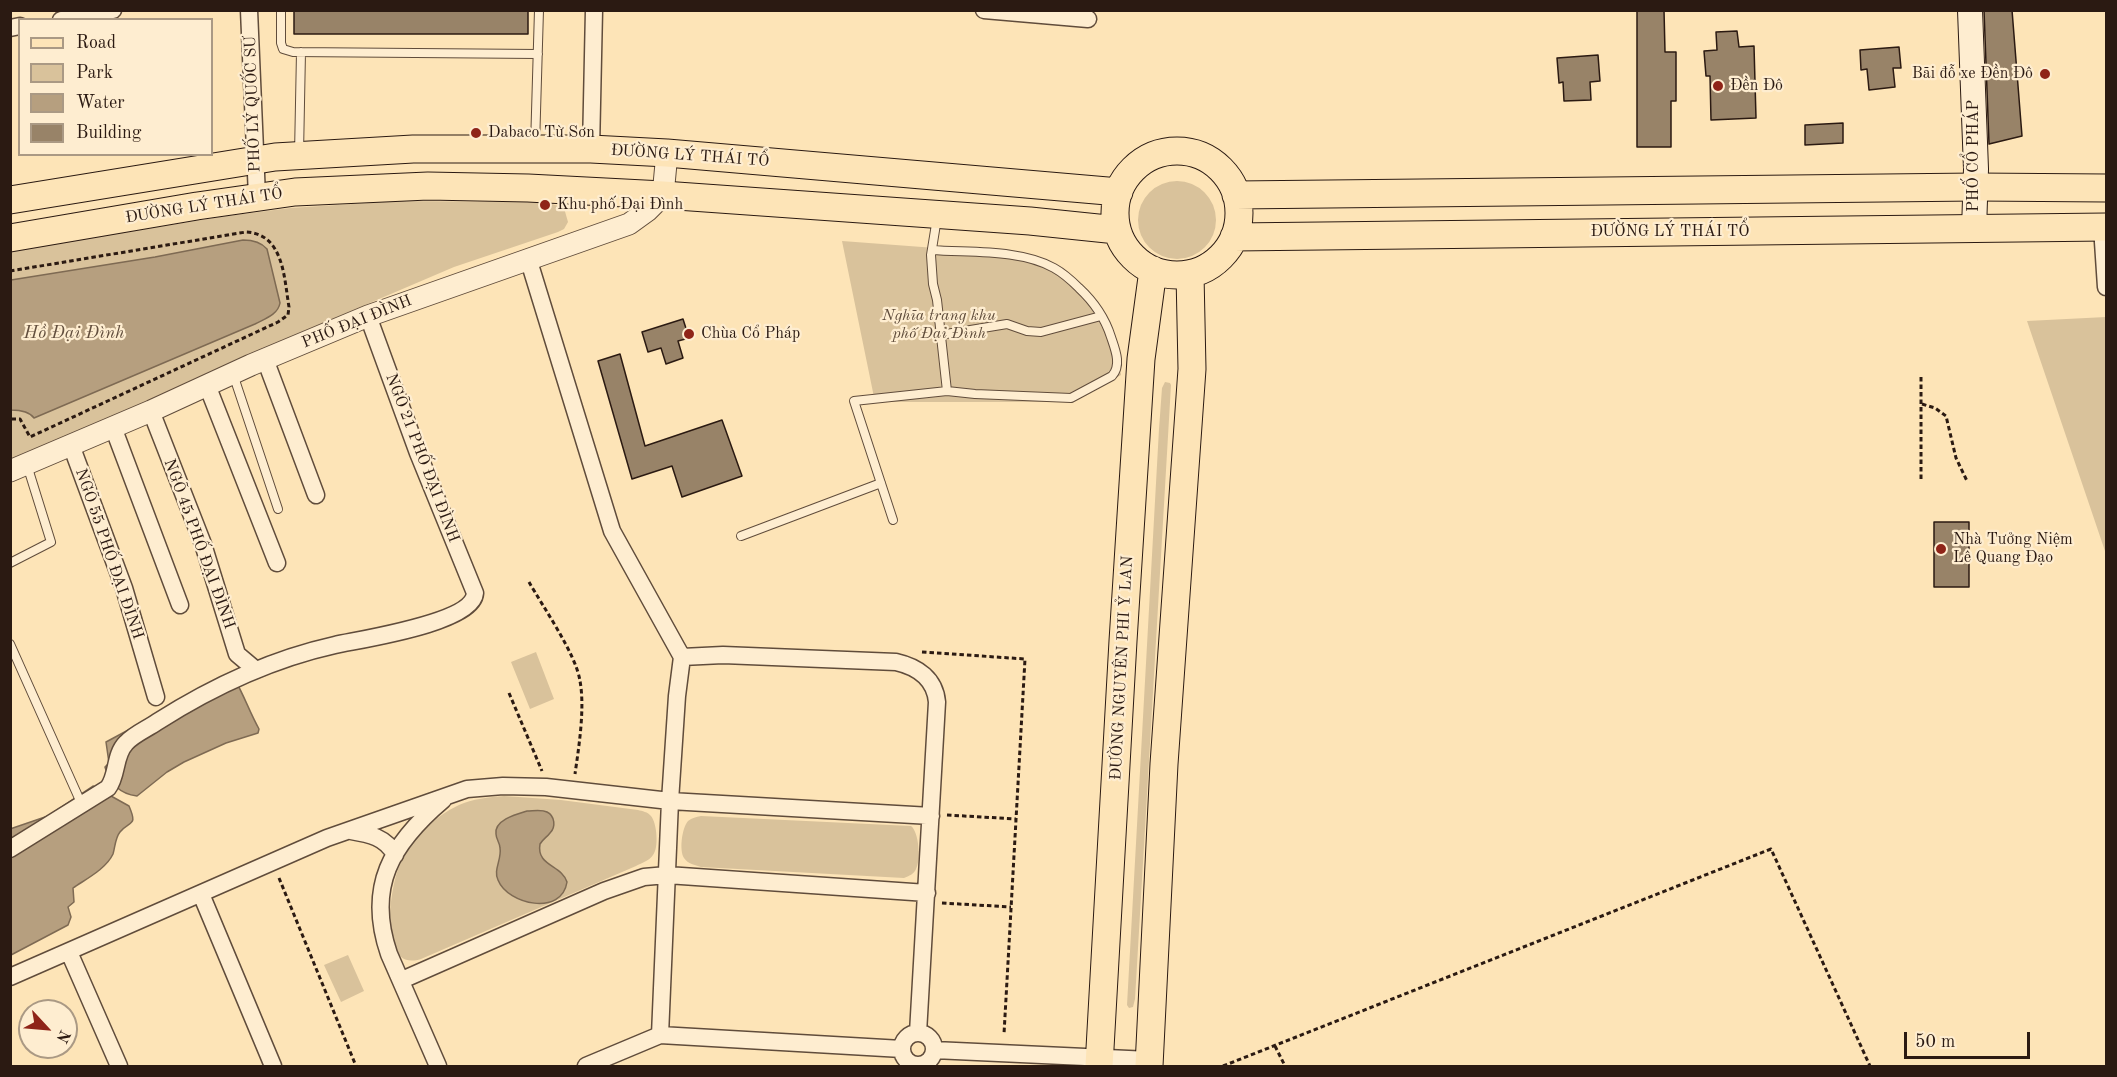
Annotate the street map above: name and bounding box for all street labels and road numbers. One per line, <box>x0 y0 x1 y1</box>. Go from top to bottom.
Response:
street label: PHỐ LÝ QUỐC SƯ <box>241 35 265 173</box>
street label: PHỐ CỔ PHÁP <box>1964 100 1984 212</box>
street label: ĐƯỜNG LÝ THÁI TỔ <box>610 141 770 171</box>
street label: ĐƯỜNG LÝ THÁI TỔ <box>124 184 284 228</box>
street label: ĐƯỜNG LÝ THÁI TỔ <box>1591 222 1749 242</box>
street label: PHỐ ĐẠI ĐÌNH <box>299 291 415 353</box>
street label: NGÕ 21 PHỐ ĐẠI ĐÌNH <box>381 371 463 545</box>
street label: NGÕ 45 PHỐ ĐẠI ĐÌNH <box>159 456 239 632</box>
street label: NGÕ 55 PHỐ ĐẠI ĐÌNH <box>71 466 147 642</box>
street label: ĐƯỜNG NGUYÊN PHI Ỷ LAN <box>1107 555 1137 781</box>

